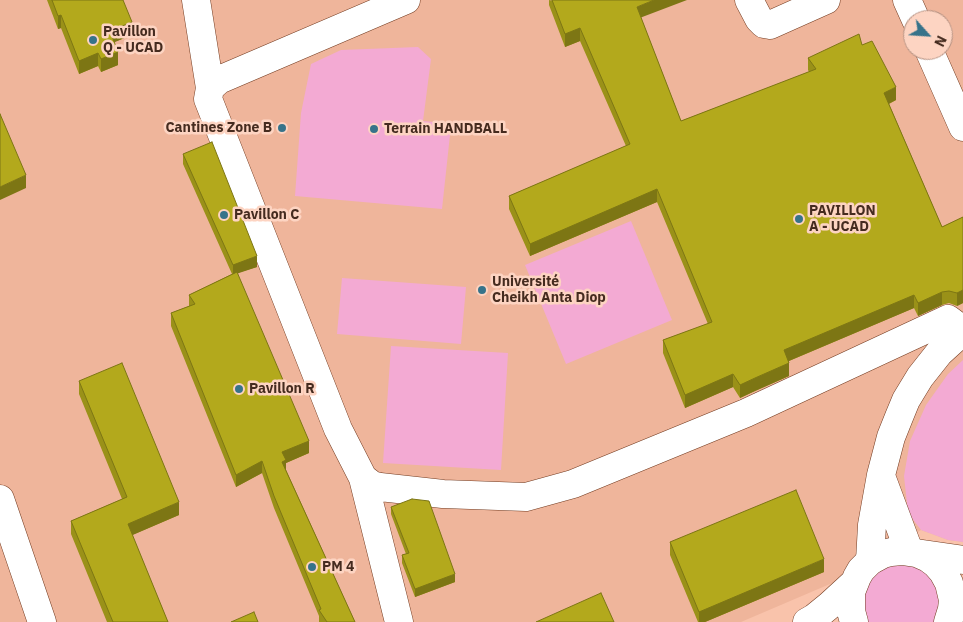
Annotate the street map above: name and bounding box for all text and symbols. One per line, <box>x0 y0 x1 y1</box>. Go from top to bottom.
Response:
north arrow <box>903 10 953 60</box>
place label: Pavillon Q - UCAD <box>103 24 163 56</box>
text: N <box>930 33 951 50</box>
marker: Pavillon Q - UCAD <box>87 34 99 46</box>
place label: Cantines Zone B <box>165 120 272 136</box>
place label: Terrain HANDBALL <box>384 121 507 137</box>
marker: Cantines Zone B <box>276 122 288 134</box>
marker: Terrain HANDBALL <box>368 123 380 135</box>
place label: PAVILLON A - UCAD <box>809 203 876 236</box>
place label: Pavillon C <box>234 207 299 223</box>
marker: Pavillon C <box>218 209 230 221</box>
marker: PAVILLON A - UCAD <box>793 213 805 225</box>
place label: Université Cheikh Anta Diop <box>492 274 606 306</box>
marker: Université Cheikh Anta Diop <box>476 284 488 296</box>
place label: Pavillon R <box>249 381 315 397</box>
marker: Pavillon R <box>233 383 245 395</box>
place label: PM 4 <box>322 559 354 575</box>
marker: PM 4 <box>306 561 318 573</box>

